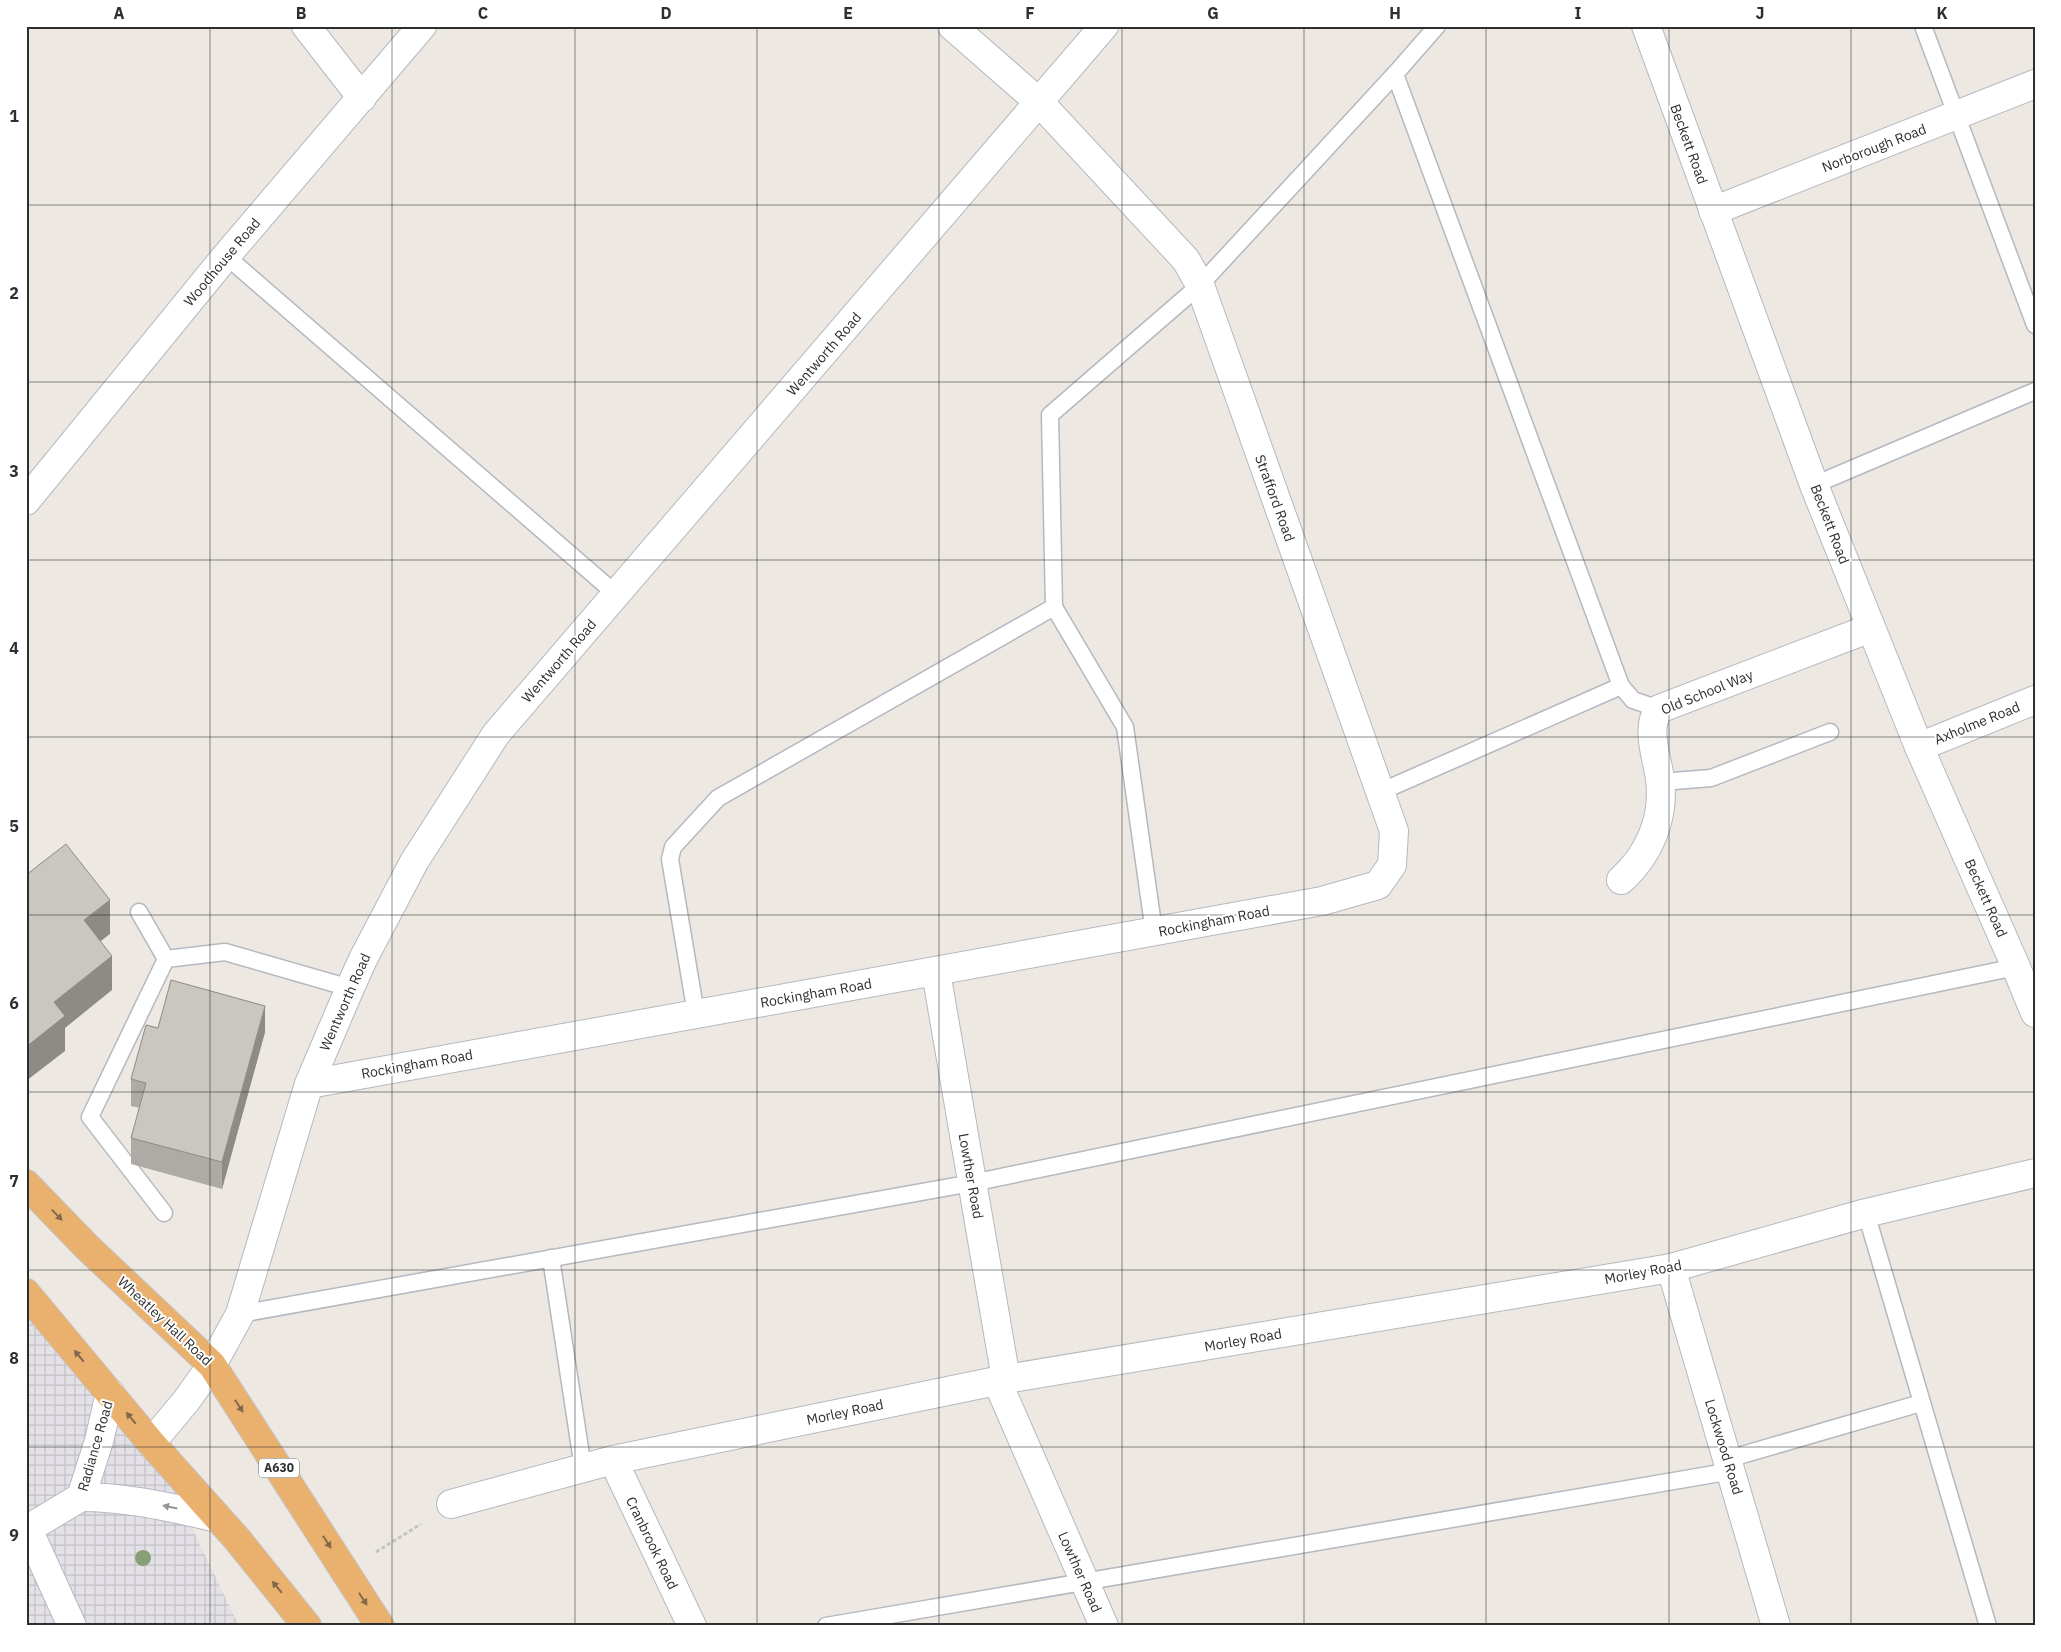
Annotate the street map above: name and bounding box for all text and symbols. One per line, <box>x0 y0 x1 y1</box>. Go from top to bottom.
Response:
text: A <box>114 3 125 23</box>
text: B <box>296 3 307 23</box>
text: C <box>478 3 488 23</box>
text: D <box>660 3 672 23</box>
text: E <box>843 3 853 23</box>
text: F <box>1025 3 1035 23</box>
text: G <box>1207 3 1219 23</box>
text: H <box>1389 3 1401 23</box>
text: I <box>1575 3 1582 23</box>
text: J <box>1756 3 1764 23</box>
text: K <box>1936 3 1948 23</box>
street label: Beckett Road <box>1666 102 1712 186</box>
text: 1 <box>9 106 19 126</box>
street label: Norborough Road <box>1819 120 1929 176</box>
street label: Woodhouse Road <box>180 214 264 310</box>
text: 2 <box>9 283 19 303</box>
street label: Wentworth Road <box>783 309 865 399</box>
street label: Strafford Road <box>1251 452 1299 544</box>
text: 3 <box>9 461 19 481</box>
street label: Beckett Road <box>1807 482 1853 566</box>
street label: Wentworth Road <box>518 616 600 706</box>
text: 4 <box>9 638 19 658</box>
street label: Old School Way <box>1658 665 1756 719</box>
street label: Axholme Road <box>1931 698 2023 748</box>
text: 5 <box>9 816 19 836</box>
street label: Beckett Road <box>1961 856 2011 940</box>
street label: Rockingham Road <box>1157 901 1271 941</box>
street label: Wentworth Road <box>315 950 375 1054</box>
street label: Rockingham Road <box>759 974 873 1012</box>
text: 6 <box>9 993 19 1013</box>
street label: Rockingham Road <box>360 1045 474 1083</box>
street label: Lowther Road <box>955 1132 987 1220</box>
text: 7 <box>9 1171 19 1191</box>
one-way arrow <box>50 1209 62 1221</box>
street label: Morley Road <box>1603 1256 1683 1288</box>
street label: Wheatley Hall Road <box>114 1273 216 1369</box>
street label: Morley Road <box>1203 1324 1283 1356</box>
text: 8 <box>9 1348 19 1368</box>
one-way arrow <box>73 1350 84 1363</box>
street label: Morley Road <box>805 1395 885 1429</box>
street label: Lockwood Road <box>1701 1397 1747 1497</box>
street label: Radiance Road <box>73 1399 117 1493</box>
one-way arrow <box>234 1399 244 1412</box>
one-way arrow <box>125 1412 136 1425</box>
road number: A630 <box>259 1459 299 1478</box>
street label: Cranbrook Road <box>622 1494 682 1592</box>
one-way arrow <box>163 1503 178 1511</box>
text: 9 <box>9 1525 19 1545</box>
street label: Lowther Road <box>1054 1529 1106 1615</box>
one-way arrow <box>322 1536 331 1549</box>
one-way arrow <box>272 1581 283 1594</box>
one-way arrow <box>358 1592 367 1605</box>

